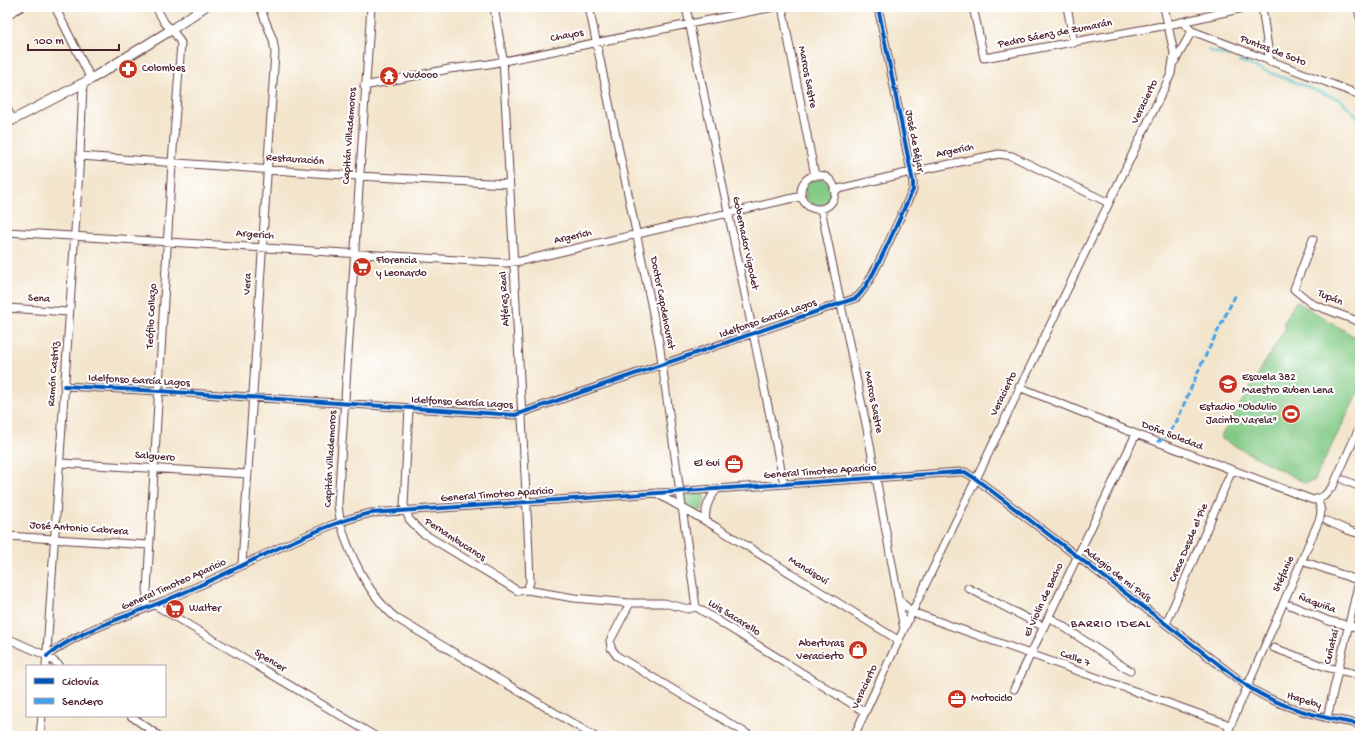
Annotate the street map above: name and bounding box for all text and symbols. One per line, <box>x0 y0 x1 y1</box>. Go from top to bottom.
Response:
street label: Pedro Sáenz de Zumarán <box>996 17 1114 51</box>
scale bar <box>28 26 119 52</box>
street label: Chayos <box>550 27 585 45</box>
street label: Puntas de Soto <box>1237 33 1308 69</box>
text: 100 m <box>33 35 64 49</box>
street label: Marcos Sastre <box>795 45 819 109</box>
pharmacy icon: Colombes <box>117 58 139 80</box>
place label: Colombes <box>142 63 186 75</box>
temple icon: Vudooo <box>378 65 400 87</box>
place label: Vudooo <box>402 70 438 82</box>
street label: Veracierto <box>1129 78 1161 127</box>
street label: Capitán Villademoros <box>341 86 359 185</box>
street label: José de Béjar <box>902 109 926 174</box>
street label: Argerich <box>935 141 975 161</box>
street label: Restauración <box>265 152 325 168</box>
street label: Gobernador Vigodet <box>729 195 761 292</box>
street label: Argerich <box>553 227 593 247</box>
street label: Argerich <box>236 228 275 242</box>
place label: Florencia y Leonardo <box>375 255 427 280</box>
street label: Doctor Capdehourat <box>647 255 677 352</box>
supermarket icon: Florencia y Leonardo <box>351 256 373 278</box>
street label: Alférez Real <box>497 271 512 327</box>
street label: Vera <box>241 272 255 296</box>
street label: Teófilo Collazo <box>143 283 160 350</box>
street label: Tupán <box>1315 287 1345 309</box>
street label: Sena <box>28 292 51 306</box>
street label: Idelfonso García Lagos <box>718 296 819 341</box>
street label: Ramón Castriz <box>46 340 62 407</box>
street label: Marcos Sastre <box>861 370 885 434</box>
street label: Veracierto <box>988 370 1020 419</box>
street label: Idelfonso García Lagos <box>88 371 191 390</box>
place label: Escuela 382 Maestro Ruben Lena <box>1242 372 1334 397</box>
school or university icon: Escuela 382 Maestro Ruben Lena <box>1217 373 1239 395</box>
street label: Idelfonso García Lagos <box>411 393 514 412</box>
place label: Estadio "Obdulio Jacinto Varela" <box>1199 402 1277 427</box>
sports icon: Estadio "Obdulio Jacinto Varela" <box>1280 403 1302 425</box>
street label: Capitán Villademoros <box>322 409 340 508</box>
street label: Doña Soledad <box>1139 418 1206 454</box>
street label: Salguero <box>134 450 176 464</box>
office icon: El Gui <box>723 453 745 475</box>
place label: El Gui <box>694 458 720 470</box>
street label: General Timoteo Aparicio <box>763 462 877 482</box>
street label: General Timoteo Aparicio <box>440 485 554 505</box>
street label: Crece Desde el Pie <box>1167 502 1211 584</box>
street label: Pernambucanos <box>421 515 489 565</box>
street label: José Antonio Cabrera <box>29 520 130 539</box>
street label: Adagio de mi País <box>1081 545 1154 606</box>
street label: Stéfanie <box>1270 553 1297 594</box>
street label: Mandisoví <box>786 554 831 588</box>
street label: General Timoteo Aparicio <box>120 556 228 614</box>
street label: El Violín de Becho <box>1022 561 1066 639</box>
street label: Ñaquiña <box>1297 592 1338 617</box>
street label: Luis Sacarello <box>706 597 763 639</box>
supermarket icon: Walter <box>164 598 186 620</box>
place label: Walter <box>189 603 222 615</box>
district label: BARRIO IDEAL <box>1070 618 1151 632</box>
street label: Cuñataí <box>1322 628 1342 666</box>
place label: Aberturas Veracierto <box>795 638 845 663</box>
shop icon: Aberturas Veracierto <box>847 639 869 661</box>
street label: Spencer <box>252 647 289 676</box>
street label: Calle 7 <box>1058 648 1092 670</box>
street label: Veracierto <box>849 663 881 712</box>
legend <box>26 665 166 717</box>
text: Ciclovía <box>62 676 99 690</box>
office icon: Motociclo <box>946 688 968 710</box>
street label: Itapeby <box>1285 690 1323 712</box>
place label: Motociclo <box>971 693 1013 705</box>
text: Sendero <box>62 696 103 710</box>

